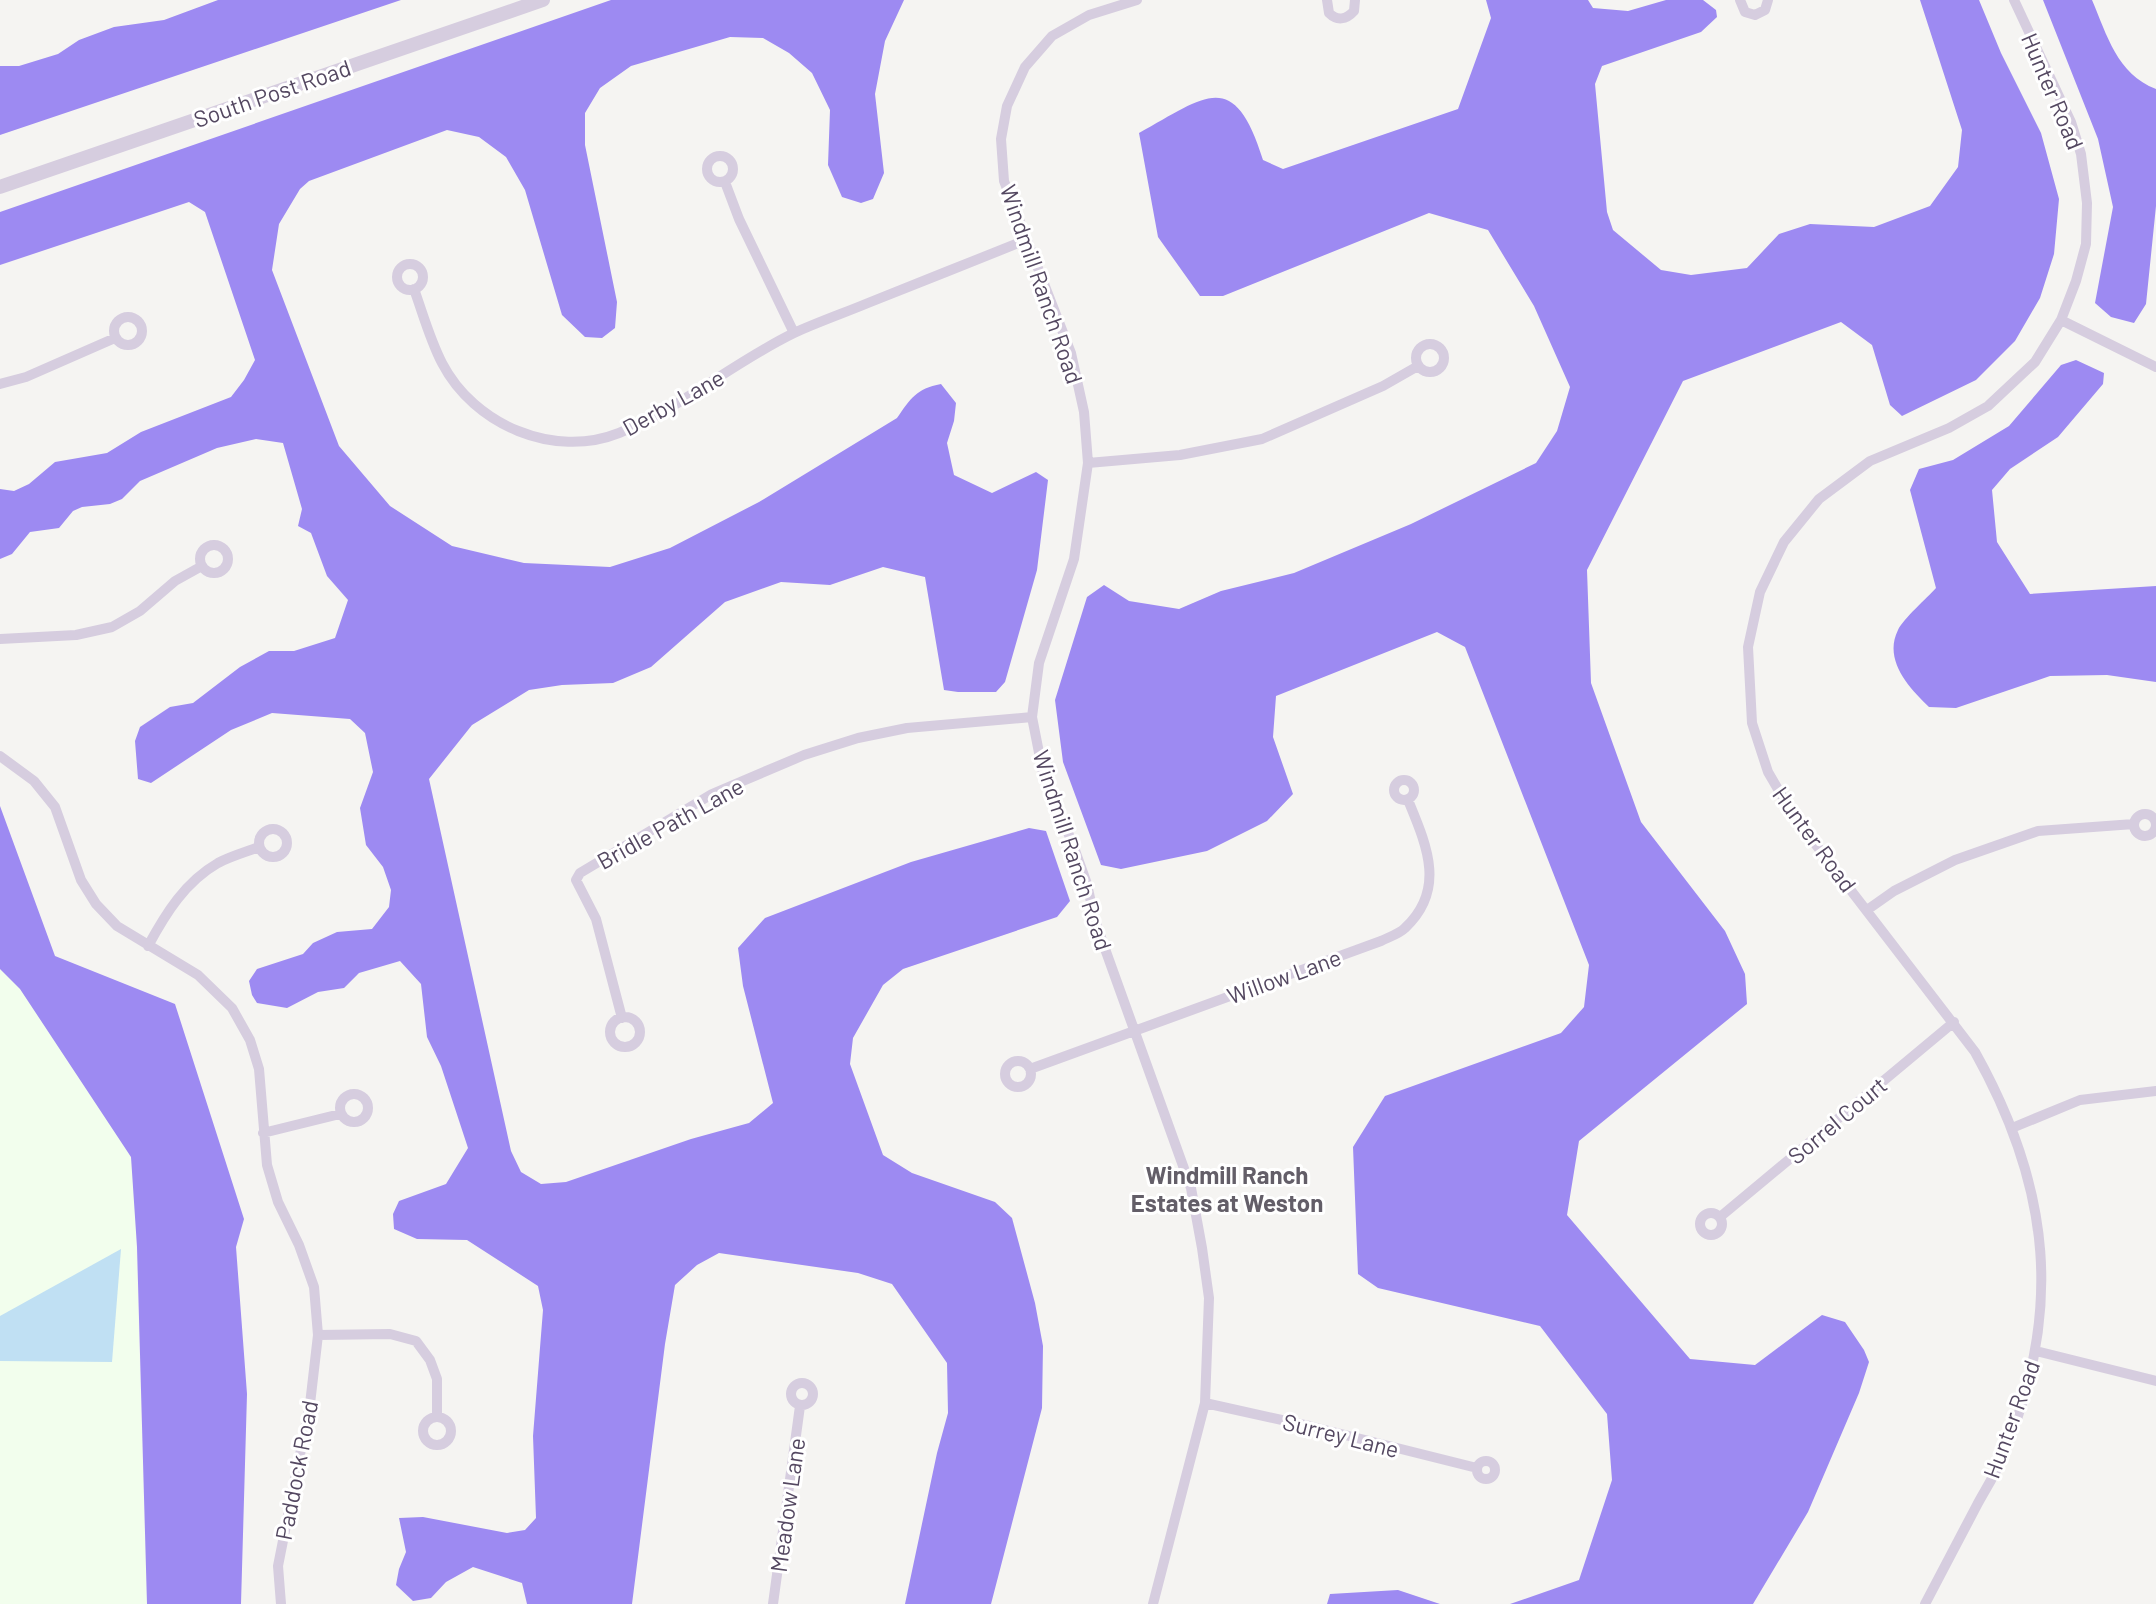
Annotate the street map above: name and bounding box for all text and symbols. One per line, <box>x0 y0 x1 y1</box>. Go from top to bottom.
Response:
street label: Hunter Road <box>2016 29 2090 153</box>
street label: South Post Road <box>190 53 354 133</box>
street label: Windmill Ranch Road <box>995 181 1089 387</box>
street label: Derby Lane <box>617 363 729 441</box>
street label: Windmill Ranch Road <box>1027 746 1119 954</box>
street label: Bridle Path Lane <box>592 771 748 875</box>
street label: Hunter Road <box>1767 781 1863 897</box>
street label: Willow Lane <box>1223 942 1345 1010</box>
street label: Sorrel Court <box>1782 1071 1892 1169</box>
district label: Windmill Ranch Estates at Weston <box>1131 1160 1323 1217</box>
street label: Hunter Road <box>1977 1356 2045 1482</box>
street label: Paddock Road <box>269 1398 323 1542</box>
street label: Surrey Lane <box>1280 1407 1402 1463</box>
street label: Meadow Lane <box>764 1436 810 1574</box>

